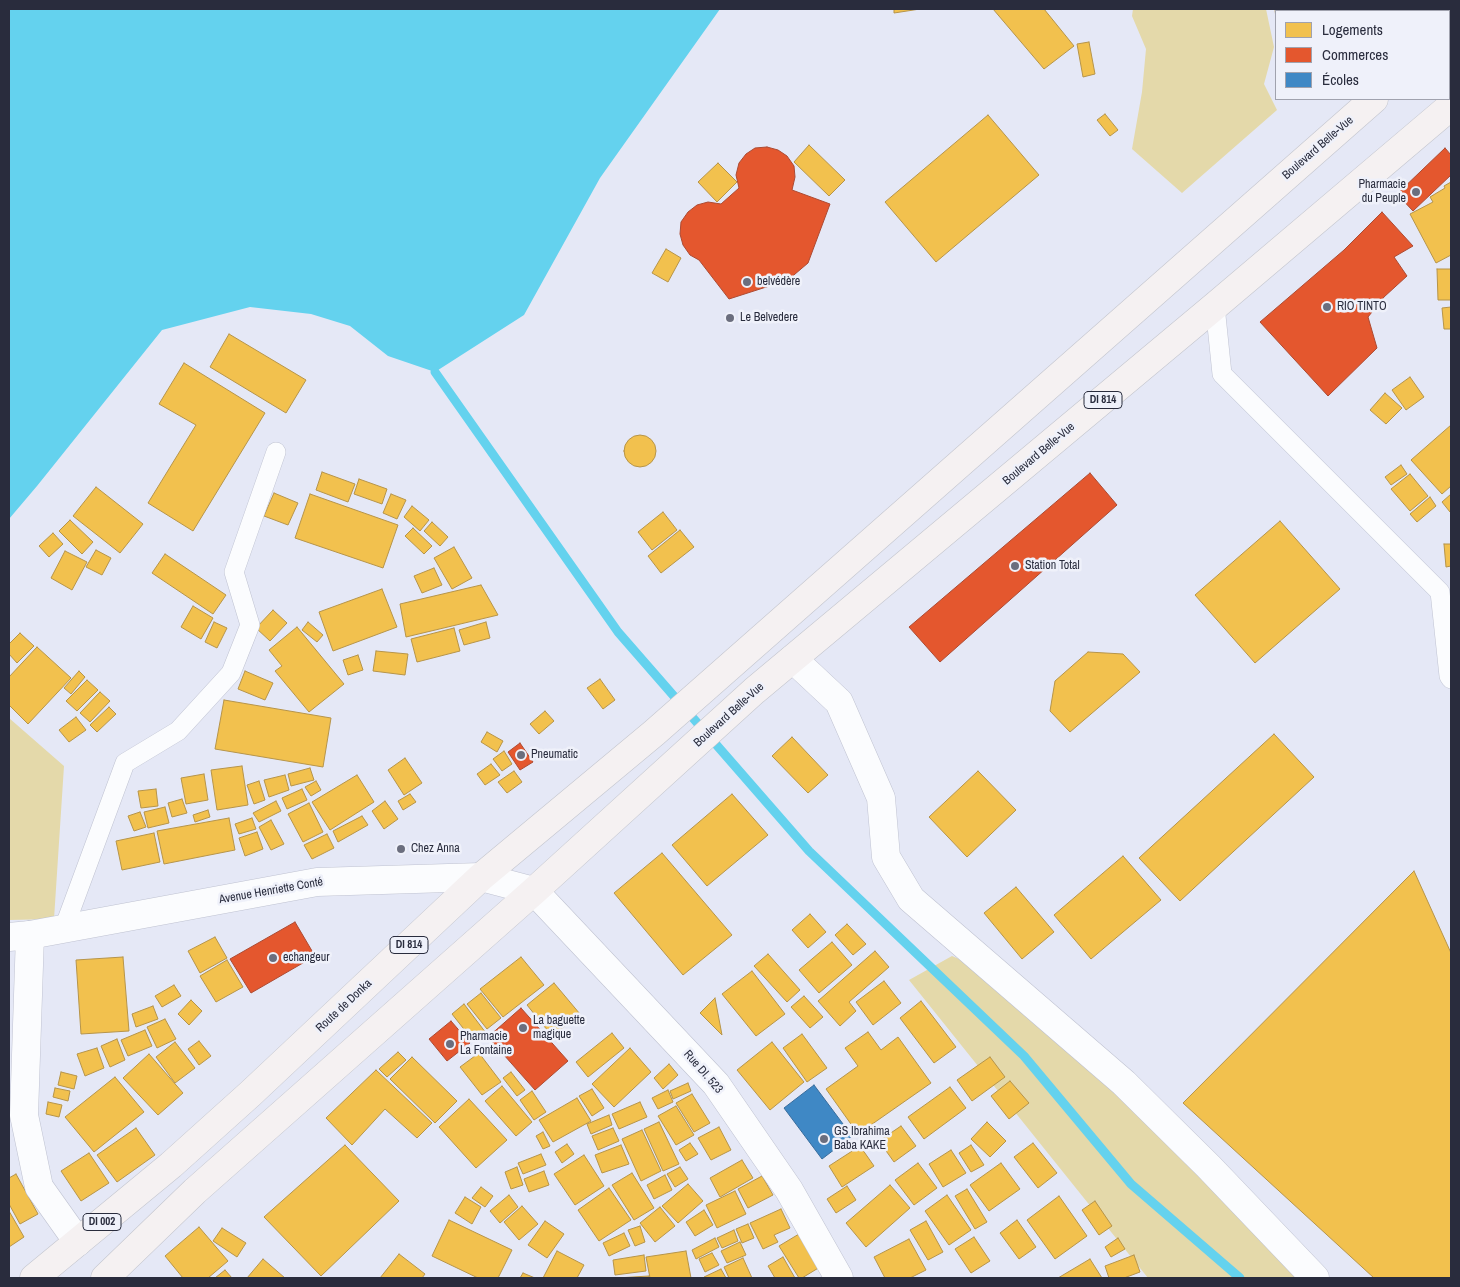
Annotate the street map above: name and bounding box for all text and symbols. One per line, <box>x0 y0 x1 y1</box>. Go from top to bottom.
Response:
legend <box>1275 10 1450 100</box>
text: Logements <box>1322 19 1383 40</box>
text: Commerces <box>1322 44 1388 65</box>
text: Écoles <box>1322 69 1359 90</box>
street label: Boulevard Belle-Vue <box>1280 113 1356 183</box>
place label: Pharmacie du Peuple <box>1358 178 1406 206</box>
marker: Pharmacie du Peuple <box>1410 186 1422 198</box>
place label: belvédère <box>757 275 800 289</box>
marker: belvédère <box>741 276 753 288</box>
place label: RIO TINTO <box>1337 300 1387 314</box>
marker: RIO TINTO <box>1321 301 1333 313</box>
place label: Le Belvedere <box>740 311 798 325</box>
marker: Le Belvedere <box>724 312 736 324</box>
road number: DI 814 <box>1084 392 1122 408</box>
street label: Boulevard Belle-Vue <box>1000 420 1078 488</box>
place label: Station Total <box>1025 559 1080 573</box>
marker: Station Total <box>1009 560 1021 572</box>
street label: Boulevard Belle-Vue <box>691 680 767 750</box>
place label: Pneumatic <box>531 748 578 762</box>
marker: Pneumatic <box>515 749 527 761</box>
place label: Chez Anna <box>411 842 460 856</box>
marker: Chez Anna <box>395 843 407 855</box>
street label: Avenue Henriette Conté <box>218 875 324 907</box>
road number: DI 814 <box>390 936 428 954</box>
place label: echangeur <box>283 951 329 965</box>
marker: echangeur <box>267 952 279 964</box>
street label: Route de Donka <box>313 976 375 1036</box>
place label: La baguette magique <box>533 1014 585 1042</box>
marker: La baguette magique <box>517 1022 529 1034</box>
place label: Pharmacie La Fontaine <box>460 1030 512 1058</box>
marker: Pharmacie La Fontaine <box>444 1038 456 1050</box>
street label: Rue DI. 523 <box>680 1047 726 1097</box>
place label: GS Ibrahima Baba KAKE <box>834 1125 890 1153</box>
marker: GS Ibrahima Baba KAKE <box>818 1133 830 1145</box>
road number: DI 002 <box>83 1214 121 1230</box>

